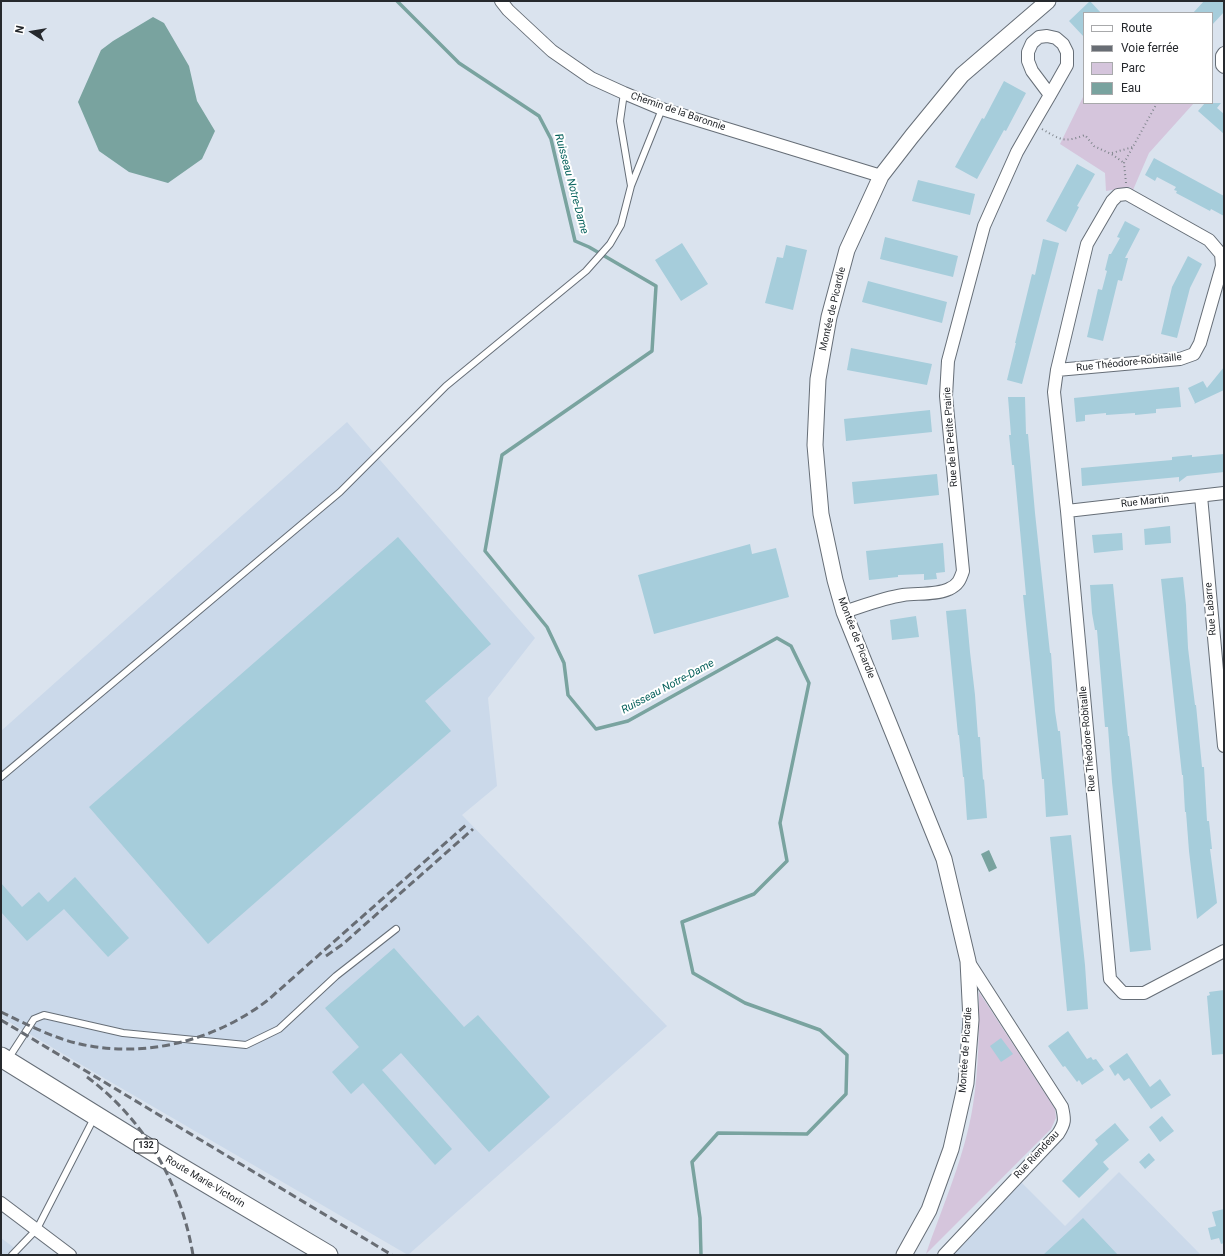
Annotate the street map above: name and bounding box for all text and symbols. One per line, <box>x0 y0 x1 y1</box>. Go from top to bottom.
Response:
north arrow <box>12 12 52 52</box>
legend <box>1083 12 1213 104</box>
text: Route <box>1121 21 1152 35</box>
text: N <box>13 24 27 35</box>
text: Voie ferrée <box>1121 41 1179 55</box>
text: Parc <box>1121 61 1145 75</box>
text: Eau <box>1121 81 1141 95</box>
street label: Chemin de la Baronnie <box>629 90 727 134</box>
water label: Ruisseau Notre-Dame <box>551 132 591 236</box>
street label: Montée de Picardie <box>818 266 848 352</box>
street label: Rue Théodore-Robitaille <box>1076 351 1182 375</box>
street label: Rue de la Petite Prairie <box>942 387 960 487</box>
street label: Rue Martin <box>1120 493 1170 511</box>
street label: Rue Labarre <box>1203 582 1219 636</box>
street label: Montée de Picardie <box>835 596 877 680</box>
water label: Ruisseau Notre-Dame <box>619 657 717 717</box>
street label: Rue Théodore-Robitaille <box>1077 686 1099 792</box>
street label: Montée de Picardie <box>957 1007 975 1093</box>
street label: Rue Riendeau <box>1012 1129 1062 1181</box>
road number: 132 <box>134 1139 158 1153</box>
street label: Route Marie-Victorin <box>163 1153 247 1211</box>

